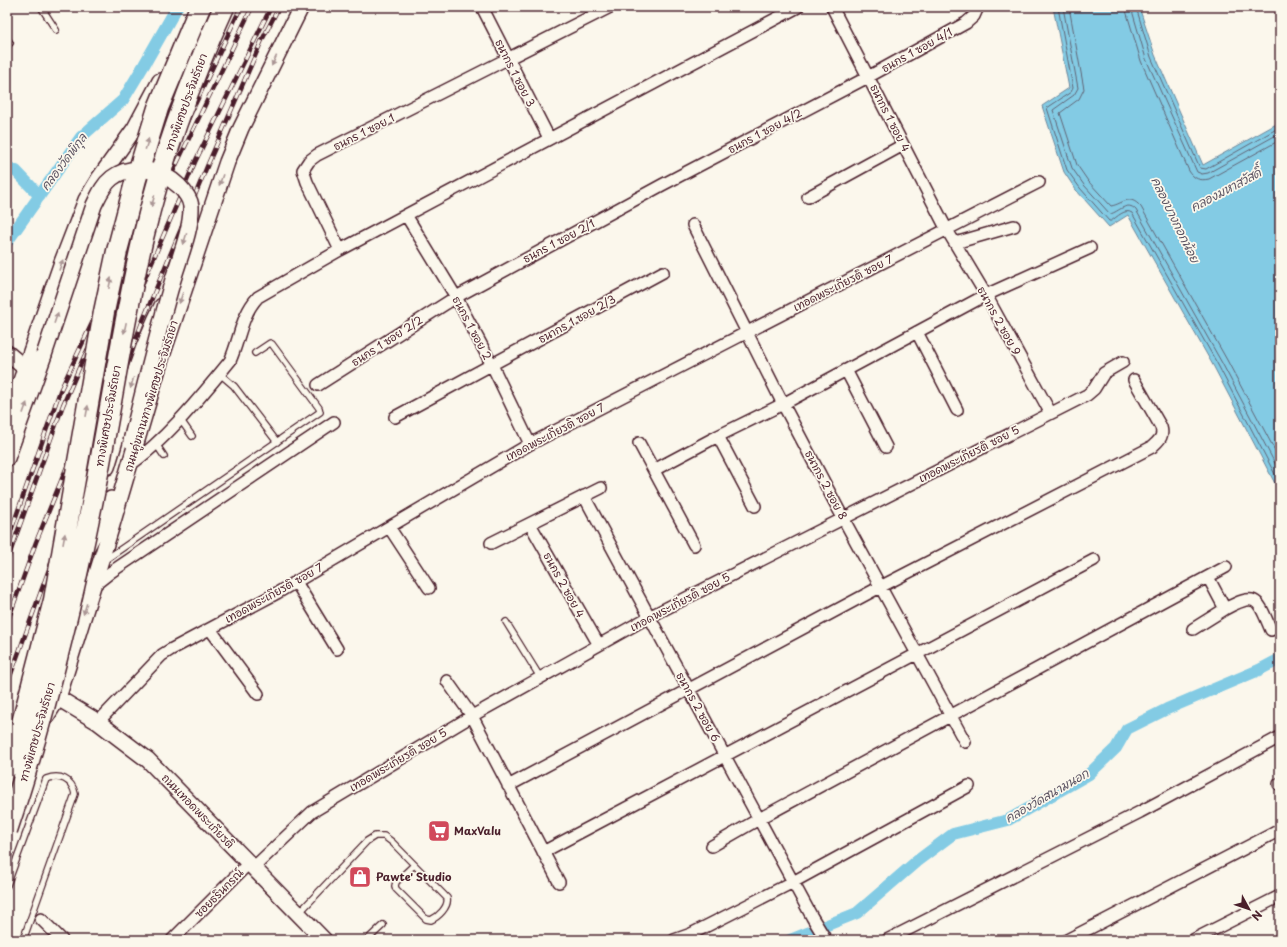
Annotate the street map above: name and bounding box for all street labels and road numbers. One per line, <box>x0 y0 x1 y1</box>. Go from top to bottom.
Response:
street label: ธนกร 1 ซอย 4/1 <box>878 23 955 76</box>
street label: ธนากร 1 ซอย 3 <box>491 36 540 110</box>
street label: ทางพิเศษประจิมรัถยา <box>160 50 211 153</box>
street label: ธนากร 1 ซอย 4 <box>866 81 915 155</box>
street label: ธนกร 1 ซอย 4/2 <box>725 104 805 157</box>
street label: ธนกร 1 ซอย 1 <box>330 109 398 154</box>
street label: ธนกร 1 ซอย 2/1 <box>520 214 598 267</box>
street label: เทอดพระเกียรติ ซอย 7 <box>790 250 896 315</box>
street label: ธนากร 2 ซอย 9 <box>973 283 1025 358</box>
street label: ธนากร 1 ซอย 2/3 <box>535 290 619 347</box>
street label: ธนกร 1 ซอย 2 <box>449 293 496 363</box>
street label: ธนกร 1 ซอย 2/2 <box>348 311 426 370</box>
street label: ถนนคู่ขนานทางพิเศษประจิมรัถยา <box>119 318 183 474</box>
street label: ทางพิเศษประจิมรัถยา <box>90 364 125 468</box>
street label: เทอดพระเกียรติ ซอย 7 <box>502 398 607 465</box>
street label: เทอดพระเกียรติ ซอย 5 <box>915 421 1022 486</box>
street label: ธนากร 2 ซอย 8 <box>801 447 852 523</box>
street label: ธนกร 2 ซอย 4 <box>539 549 589 621</box>
street label: เทอดพระเกียรติ ซอย 7 <box>222 558 326 627</box>
street label: เทอดพระเกียรติ ซอย 5 <box>627 568 733 635</box>
street label: ธนากร 2 ซอย 6 <box>672 669 725 745</box>
street label: ทางพิเศษประจิมรัถยา <box>14 680 59 784</box>
street label: เทอดพระเกียรติ ซอย 5 <box>346 724 450 795</box>
street label: ถนนเทอดพระเกียรติ <box>158 769 239 852</box>
street label: ซอยธรินกรณ์ <box>190 864 247 921</box>

